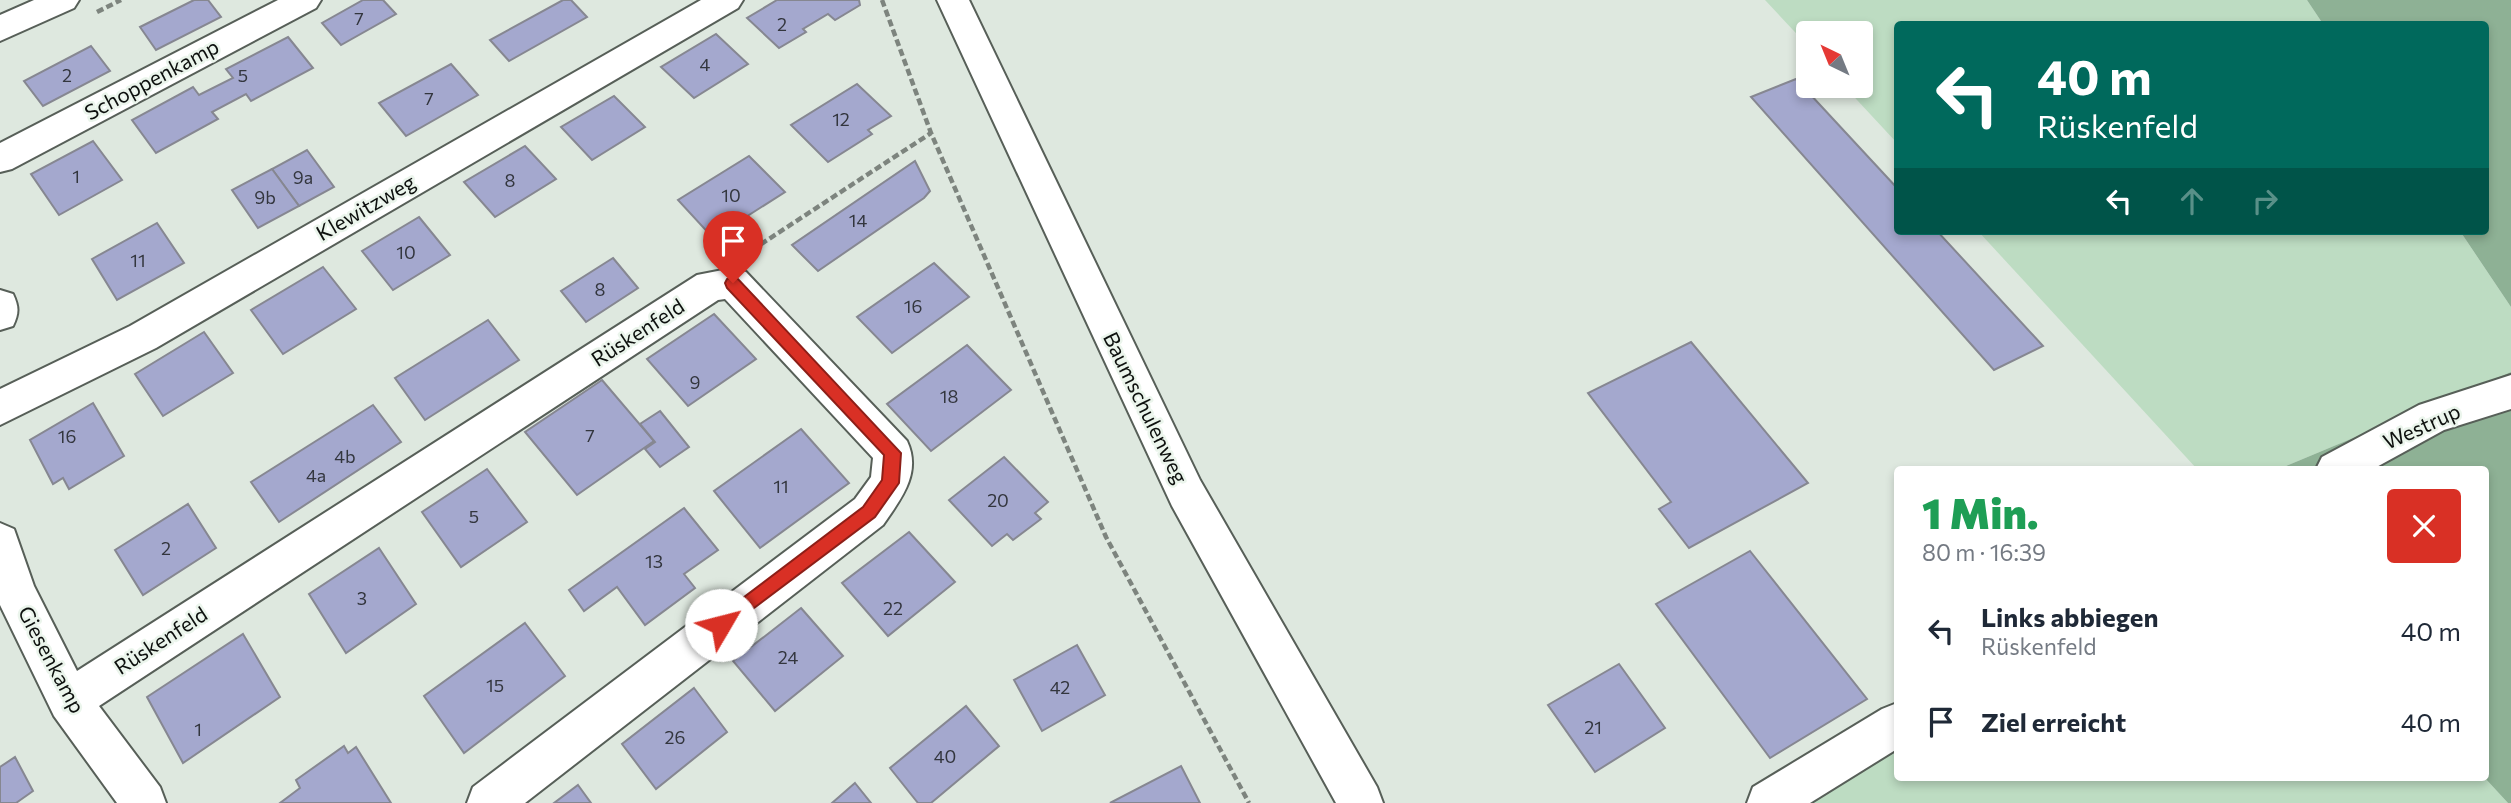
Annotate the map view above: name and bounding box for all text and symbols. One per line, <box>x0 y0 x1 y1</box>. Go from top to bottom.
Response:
house number: 7 <box>354 7 364 29</box>
house number: 2 <box>777 13 787 35</box>
north arrow <box>1796 21 1872 98</box>
map controls <box>1796 21 1873 98</box>
street label: Schoppenkamp <box>80 33 223 125</box>
text: 40 m <box>2037 45 2152 105</box>
icon: left <box>1922 49 2013 140</box>
house number: 4 <box>700 53 711 75</box>
house number: 2 <box>62 64 72 86</box>
house number: 5 <box>238 64 248 86</box>
house number: 7 <box>424 87 434 109</box>
text: Rüskenfeld <box>2037 105 2198 145</box>
house number: 12 <box>832 108 850 130</box>
house number: 1 <box>72 165 80 187</box>
house number: 9a <box>293 166 313 188</box>
street label: Klewitzweg <box>311 168 419 245</box>
house number: 8 <box>505 169 516 191</box>
icon: left <box>2100 182 2138 220</box>
icon: ahead <box>2173 182 2211 220</box>
icon: right <box>2246 182 2284 220</box>
house number: 10 <box>721 184 741 206</box>
house number: 9b <box>254 186 276 208</box>
house number: 14 <box>849 209 867 231</box>
pin <box>703 211 763 283</box>
icon: arrive <box>714 222 752 260</box>
house number: 10 <box>396 241 416 263</box>
house number: 11 <box>130 249 146 271</box>
house number: 8 <box>595 278 606 300</box>
street label: Rüskenfeld <box>586 293 688 371</box>
house number: 16 <box>904 295 922 317</box>
street label: Baumschulenweg <box>1099 328 1194 487</box>
house number: 9 <box>690 371 700 393</box>
house number: 18 <box>940 385 958 407</box>
street label: Westrup <box>2379 398 2464 454</box>
house number: 7 <box>585 424 595 446</box>
house number: 16 <box>58 425 76 447</box>
house number: 4b <box>334 445 356 467</box>
house number: 4a <box>306 464 326 486</box>
house number: 11 <box>773 475 789 497</box>
text: 1 Min. <box>1922 486 2039 538</box>
house number: 20 <box>987 489 1009 511</box>
button: close <box>2387 489 2461 563</box>
house number: 5 <box>469 505 479 527</box>
house number: 2 <box>161 537 171 559</box>
text: 80 m · 16:39 <box>1922 538 2046 566</box>
house number: 13 <box>645 550 663 572</box>
house number: 3 <box>357 587 367 609</box>
position arrow <box>684 588 758 662</box>
house number: 22 <box>883 597 903 619</box>
street label: Giesenkamp <box>14 601 91 717</box>
street label: Rüskenfeld <box>109 601 211 679</box>
text: Links abbiegen <box>1981 601 2159 632</box>
icon: left <box>1922 612 1960 650</box>
text: 40 m <box>2401 615 2461 646</box>
text: Rüskenfeld <box>1981 632 2097 660</box>
house number: 24 <box>778 646 798 668</box>
house number: 15 <box>486 674 504 696</box>
house number: 42 <box>1050 676 1070 698</box>
icon: arrive <box>1922 703 1960 741</box>
text: Ziel erreicht <box>1981 706 2126 737</box>
text: 40 m <box>2401 706 2461 737</box>
house number: 21 <box>1584 716 1602 738</box>
house number: 1 <box>194 718 202 740</box>
house number: 26 <box>665 726 685 748</box>
house number: 40 <box>934 745 956 767</box>

